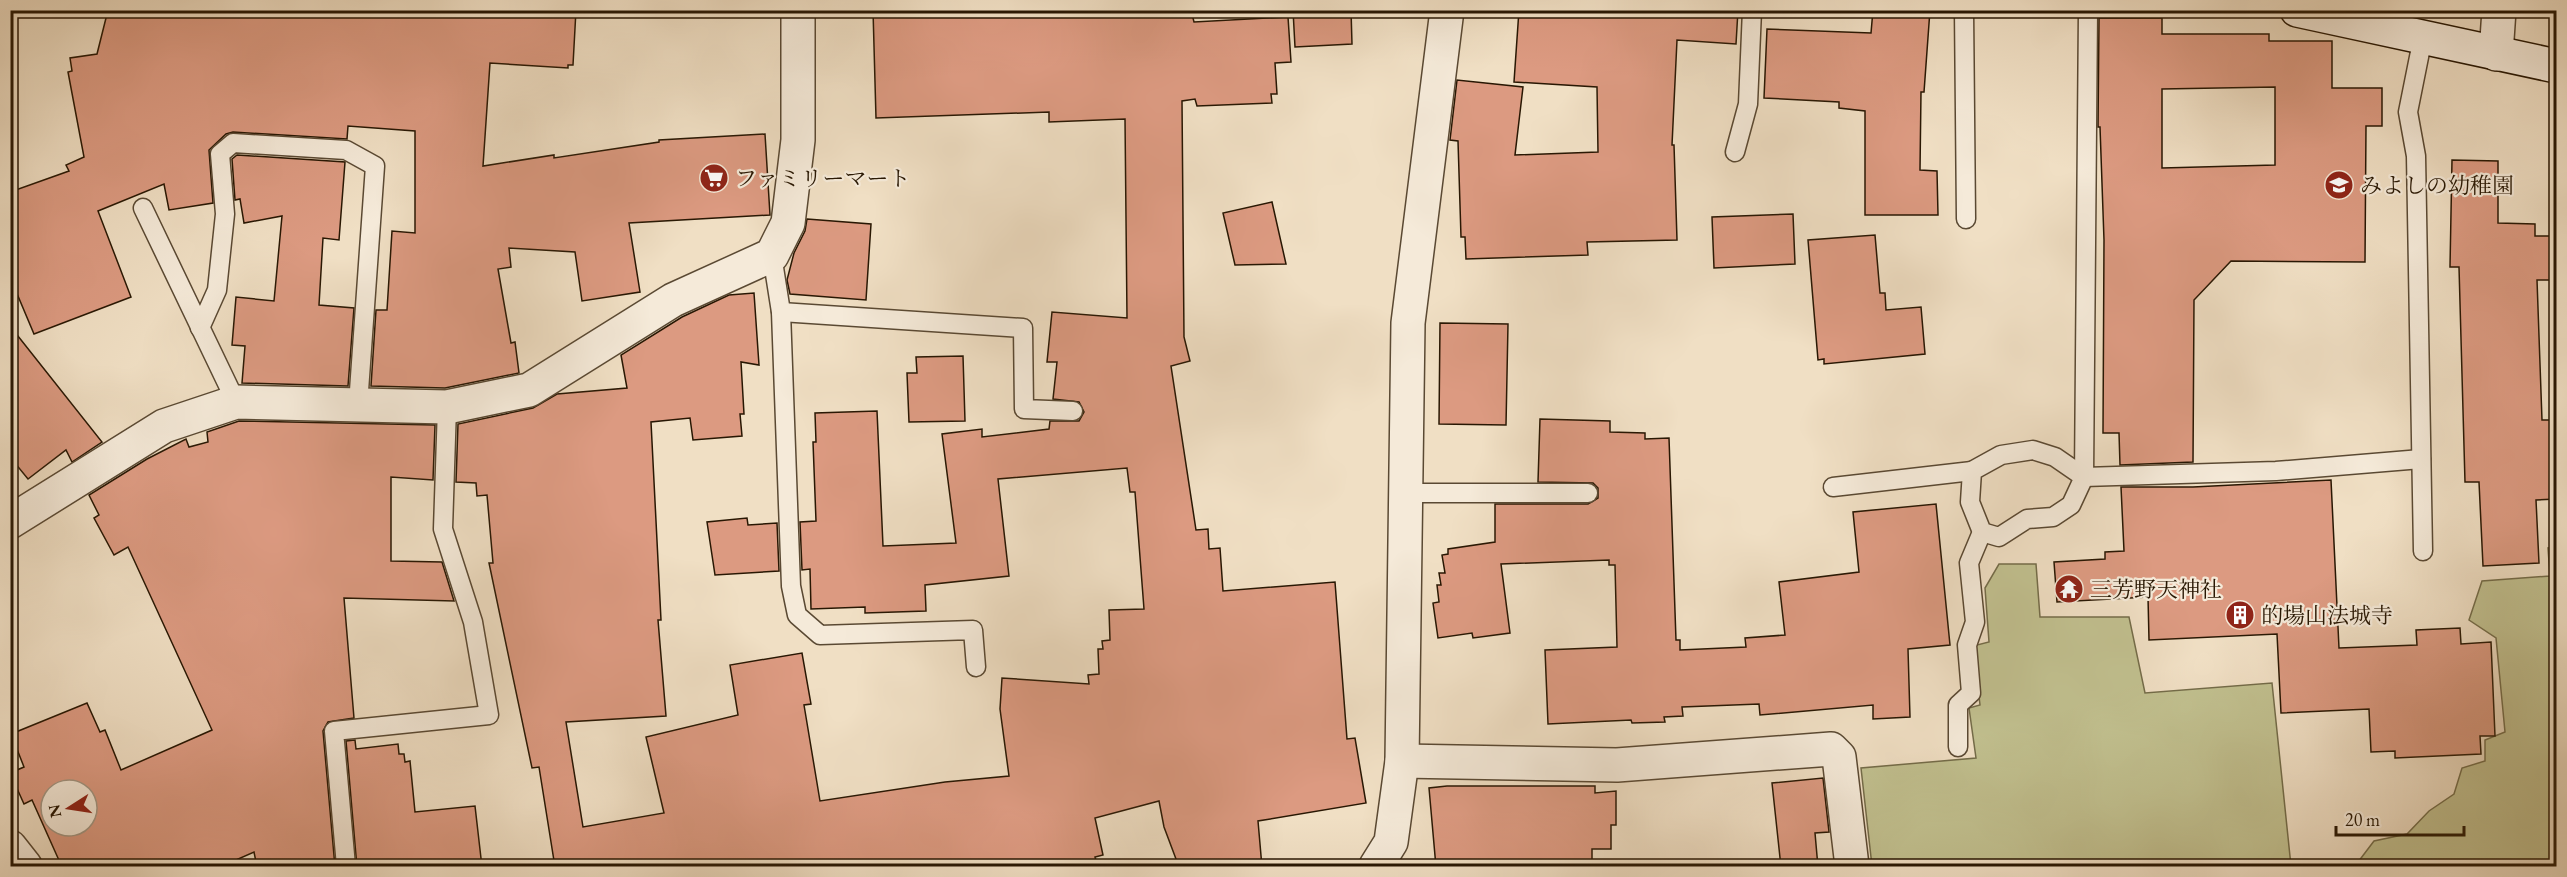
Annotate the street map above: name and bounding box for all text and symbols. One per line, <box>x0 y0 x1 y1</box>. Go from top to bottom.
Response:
supermarket icon: ファミリーマート <box>698 162 730 194</box>
place label: ファミリーマート <box>735 164 911 193</box>
school or university icon: みよしの幼稚園 <box>2323 169 2355 201</box>
place label: みよしの幼稚園 <box>2360 171 2514 200</box>
temple icon: 三芳野天神社 <box>2053 573 2085 605</box>
place label: 三芳野天神社 <box>2090 575 2222 604</box>
building icon: 的場山法城寺 <box>2224 599 2256 631</box>
place label: 的場山法城寺 <box>2261 601 2393 630</box>
north arrow <box>39 778 99 838</box>
scale bar <box>2336 799 2464 837</box>
text: N <box>43 802 66 820</box>
text: 20 m <box>2345 808 2380 831</box>

